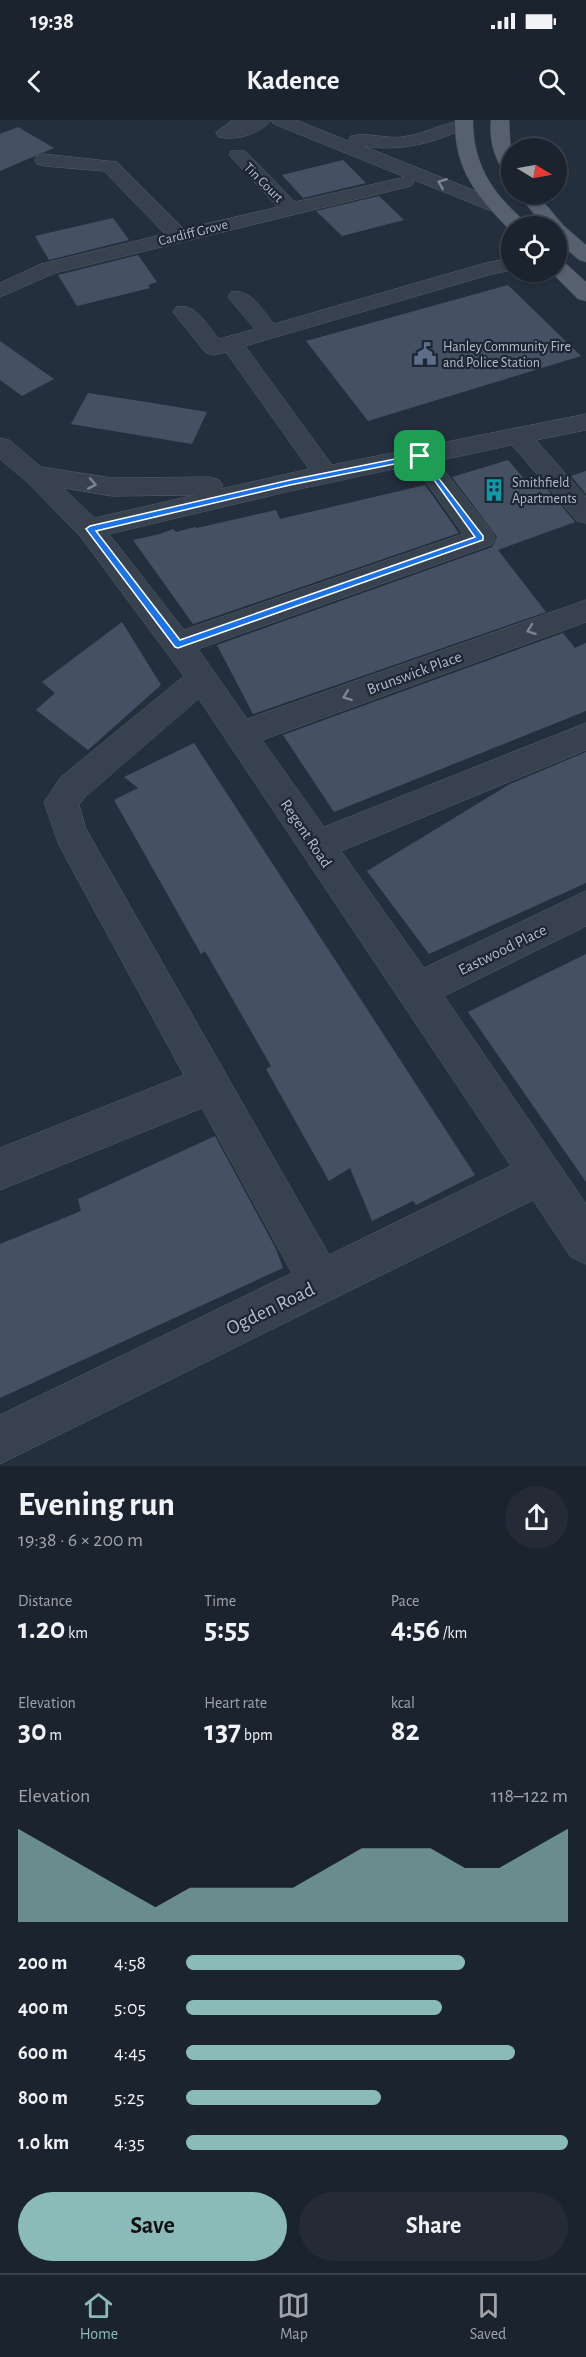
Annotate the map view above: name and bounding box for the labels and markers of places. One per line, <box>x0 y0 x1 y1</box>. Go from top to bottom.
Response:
place label: Hanley Community Fire and Police Station <box>443 340 571 370</box>
public building icon: Hanley Community Fire and Police Station <box>412 341 438 367</box>
pin <box>394 430 445 481</box>
place label: Smithfield Apartments <box>512 476 577 506</box>
building icon: Smithfield Apartments <box>481 477 507 503</box>

